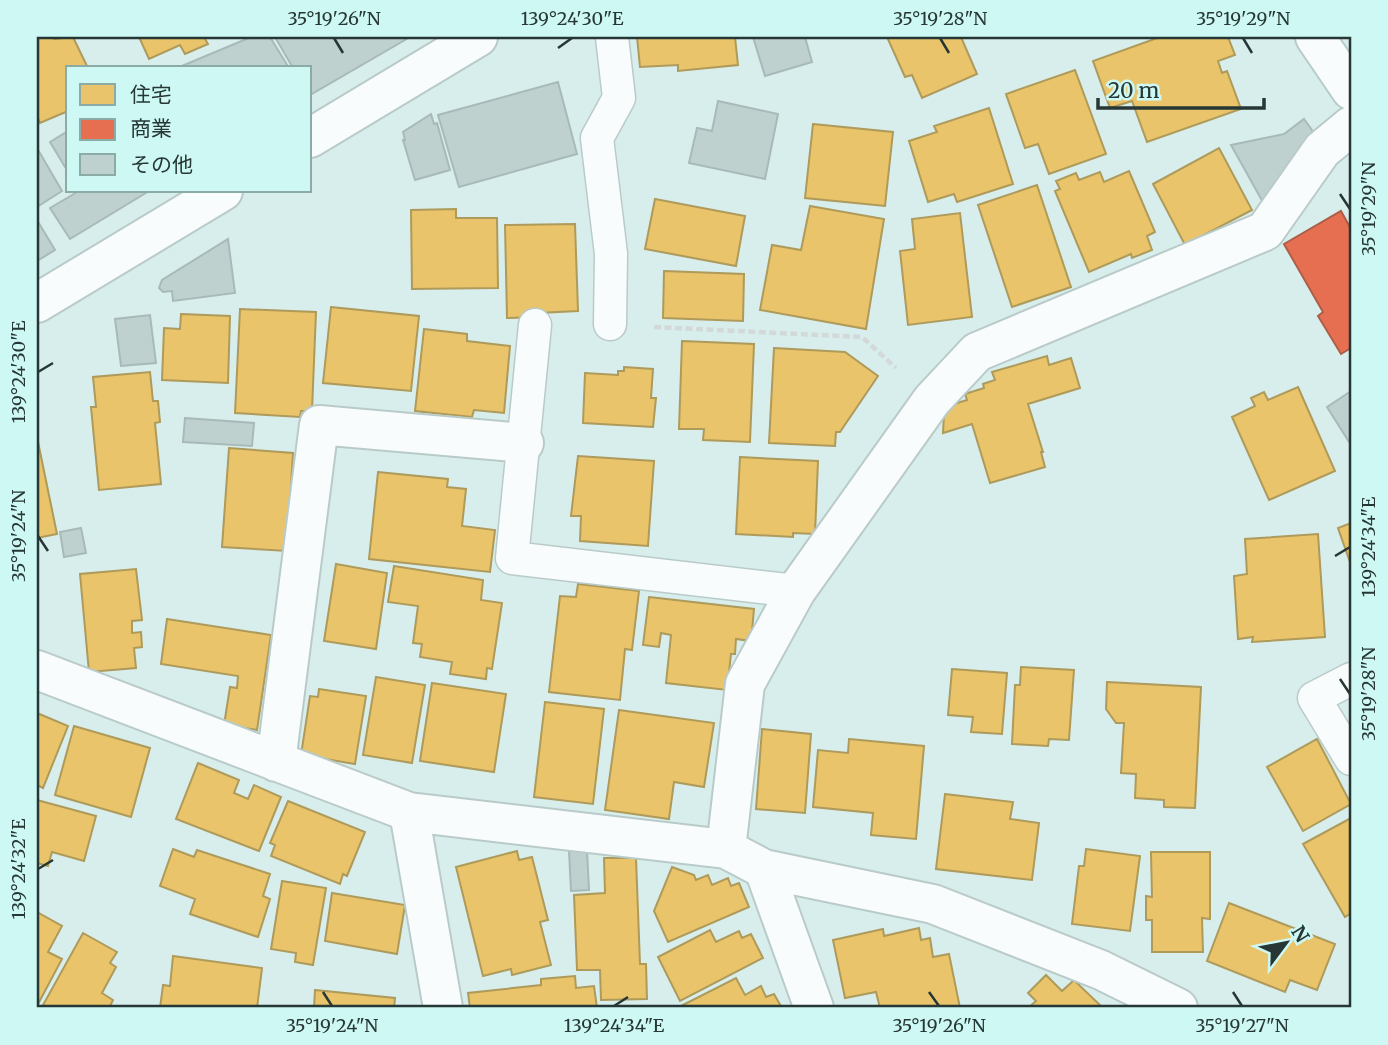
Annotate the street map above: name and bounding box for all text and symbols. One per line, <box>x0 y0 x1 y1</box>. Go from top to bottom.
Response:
text: 35°19'26"N <box>287 7 381 30</box>
text: 139°24'30"E <box>521 7 624 30</box>
text: 35°19'28"N <box>893 7 987 30</box>
text: 35°19'29"N <box>1196 7 1290 30</box>
legend <box>66 66 312 192</box>
scale bar <box>1098 66 1264 110</box>
text: 20 m <box>1108 77 1160 104</box>
text: 住宅 <box>130 81 172 108</box>
text: 商業 <box>130 115 172 142</box>
text: その他 <box>130 151 193 178</box>
text: 35°19'29"N <box>1357 162 1380 256</box>
text: 139°24'30"E <box>7 320 30 423</box>
text: 35°19'24"N <box>7 490 30 582</box>
text: 139°24'34"E <box>1357 496 1380 597</box>
text: 35°19'28"N <box>1357 647 1380 741</box>
text: 139°24'32"E <box>7 818 30 920</box>
north arrow <box>1252 908 1322 978</box>
text: N <box>1286 921 1315 947</box>
text: 35°19'24"N <box>286 1014 378 1037</box>
text: 139°24'34"E <box>564 1014 665 1037</box>
text: 35°19'26"N <box>892 1014 986 1037</box>
text: 35°19'27"N <box>1195 1014 1289 1037</box>

